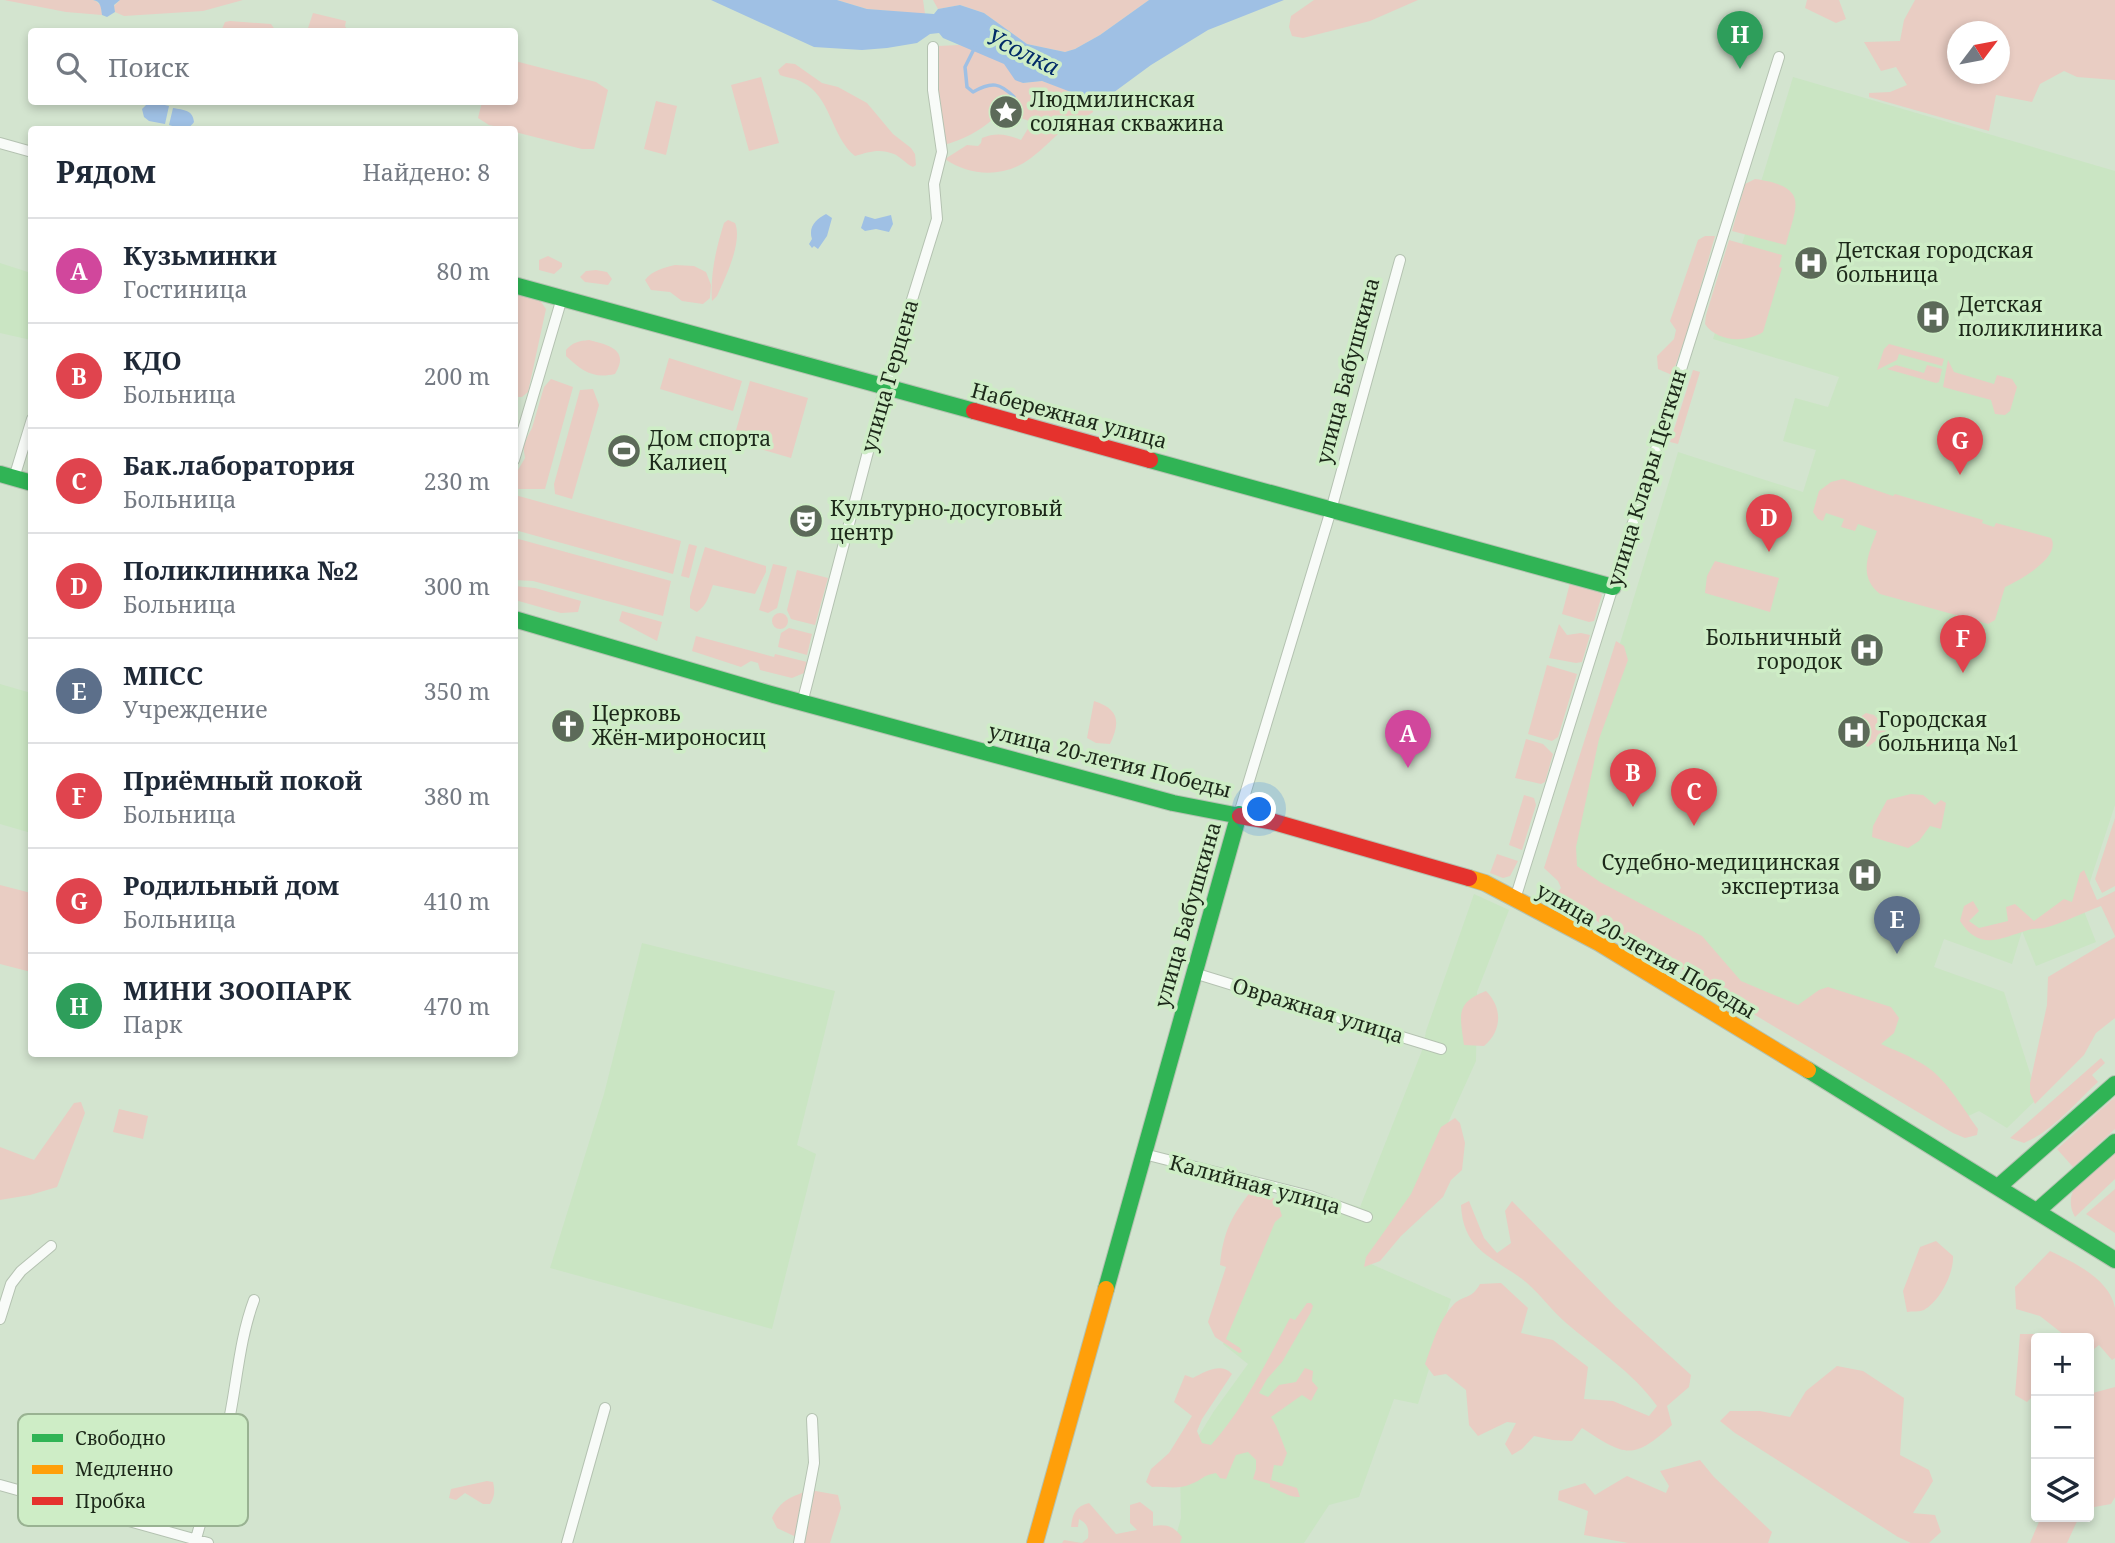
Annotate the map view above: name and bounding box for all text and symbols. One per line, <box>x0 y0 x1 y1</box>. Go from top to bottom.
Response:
pin: H <box>1717 11 1763 69</box>
water label: Усолка <box>982 20 1065 82</box>
north arrow <box>1947 21 2010 84</box>
search box <box>28 28 518 105</box>
icon: search <box>52 48 90 86</box>
text: Поиск <box>108 49 189 85</box>
place label: Людмилинская соляная скважина <box>1030 85 1224 137</box>
place icon: Людмилинская соляная скважина <box>987 93 1025 131</box>
text: Рядом <box>56 151 156 192</box>
text: Найдено: 8 <box>362 156 490 188</box>
place label: Детская городская больница <box>1836 236 2033 288</box>
text: Кузьминки <box>123 237 277 273</box>
hospital icon: Детская городская больница <box>1792 244 1830 282</box>
text: A <box>70 255 88 287</box>
text: 80 m <box>437 255 490 287</box>
text: Гостиница <box>123 273 248 305</box>
street label: улица Бабушкина <box>1309 274 1385 467</box>
place label: Детская поликлиника <box>1958 290 2103 342</box>
street label: улица Герцена <box>854 296 924 455</box>
hospital icon: Детская поликлиника <box>1914 298 1952 336</box>
text: КДО <box>123 342 182 378</box>
text: B <box>71 360 87 392</box>
text: 200 m <box>424 360 490 392</box>
street label: улица Клары Цеткин <box>1600 366 1692 590</box>
street label: Набережная улица <box>968 375 1170 455</box>
text: Больница <box>123 378 236 410</box>
pin: G <box>1937 417 1983 475</box>
place label: Дом спорта Калиец <box>648 424 771 476</box>
sports icon: Дом спорта Калиец <box>605 432 643 470</box>
text: Бак.лаборатория <box>123 447 355 483</box>
text: C <box>71 465 87 497</box>
text: 230 m <box>424 465 490 497</box>
text: Больница <box>123 483 236 515</box>
place label: Культурно-досуговый центр <box>830 494 1063 546</box>
pin: D <box>1746 494 1792 552</box>
theatre icon: Культурно-досуговый центр <box>787 502 825 540</box>
text: Поликлиника №2 <box>123 552 358 588</box>
text: D <box>70 570 88 602</box>
text: 300 m <box>424 570 490 602</box>
text: Больница <box>123 588 236 620</box>
pin: F <box>1940 615 1986 673</box>
place label: Больничный городок <box>1706 623 1843 675</box>
hospital icon: Больничный городок <box>1848 631 1886 669</box>
text: МПСС <box>123 657 203 693</box>
text: E <box>71 675 87 707</box>
text: 350 m <box>424 675 490 707</box>
text: Учреждение <box>123 693 268 725</box>
place label: Церковь Жён-мироносиц <box>591 699 766 751</box>
place label: Городская больница №1 <box>1878 705 2019 757</box>
church icon: Церковь Жён-мироносиц <box>549 707 587 745</box>
pin: A <box>1385 710 1431 768</box>
hospital icon: Городская больница №1 <box>1835 713 1873 751</box>
street label: улица 20-летия Победы <box>986 716 1235 804</box>
pin: B <box>1610 749 1656 807</box>
text: Приёмный покой <box>123 762 362 798</box>
pin: C <box>1671 768 1717 826</box>
text: F <box>72 780 86 812</box>
text: 380 m <box>424 780 490 812</box>
your location <box>1242 792 1276 826</box>
text: Больница <box>123 798 236 830</box>
street label: улица Бабушкина <box>1147 819 1227 1011</box>
place label: Судебно-медицинская экспертиза <box>1602 848 1840 900</box>
hospital icon: Судебно-медицинская экспертиза <box>1846 856 1884 894</box>
text: Родильный дом <box>123 867 339 903</box>
street label: улица 20-летия Победы <box>1531 876 1762 1025</box>
text: G <box>70 885 88 917</box>
text: 410 m <box>424 885 490 917</box>
pin: E <box>1874 896 1920 954</box>
text: Больница <box>123 903 236 935</box>
street label: Овражная улица <box>1229 971 1407 1049</box>
text: МИНИ ЗООПАРК <box>123 972 351 1008</box>
text: H <box>70 990 88 1022</box>
text: 470 m <box>424 990 490 1022</box>
text: Парк <box>123 1008 182 1040</box>
street label: Калийная улица <box>1166 1148 1344 1220</box>
map controls <box>2031 1333 2094 1522</box>
button: + <box>2031 1333 2094 1396</box>
button: − <box>2031 1396 2094 1459</box>
legend <box>18 1414 248 1526</box>
text: Свободно <box>75 1425 166 1451</box>
text: Медленно <box>75 1456 173 1482</box>
button: layers <box>2031 1459 2094 1522</box>
text: Пробка <box>75 1488 146 1514</box>

